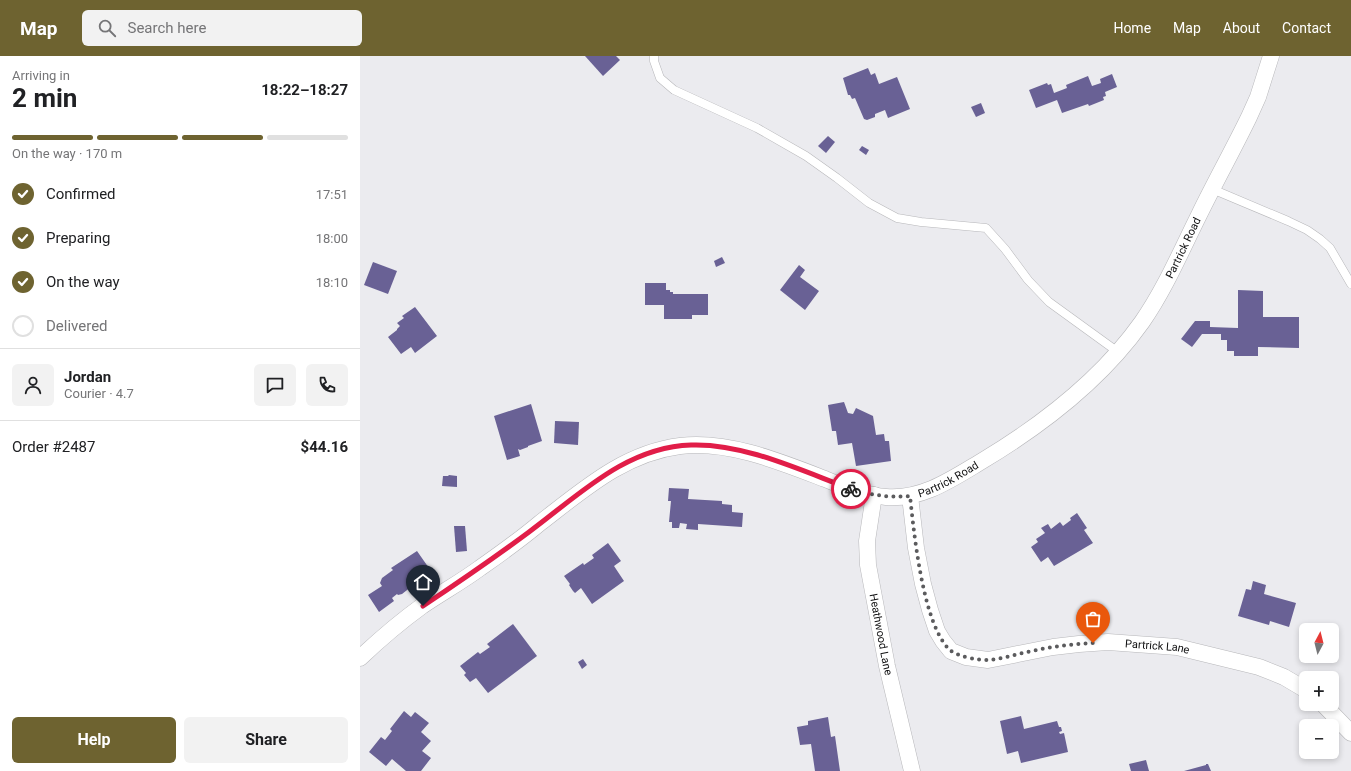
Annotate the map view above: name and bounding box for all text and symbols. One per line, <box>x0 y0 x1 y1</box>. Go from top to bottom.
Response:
search box <box>82 10 362 46</box>
text: Map <box>20 17 58 40</box>
icon: search <box>96 17 118 39</box>
text: Search here <box>128 19 206 37</box>
text: Home <box>1113 20 1151 36</box>
text: Map <box>1173 20 1201 36</box>
text: About <box>1223 20 1260 36</box>
text: Contact <box>1282 20 1331 36</box>
text: Arriving in <box>12 68 70 83</box>
text: 18:22–18:27 <box>261 81 348 99</box>
text: 2 min <box>12 83 77 113</box>
text: On the way · 170 m <box>12 146 122 161</box>
icon: check <box>12 183 34 205</box>
text: Confirmed <box>46 185 116 203</box>
text: 17:51 <box>316 187 348 202</box>
street label: Partrick Road <box>1163 215 1203 280</box>
icon: check <box>12 227 34 249</box>
text: Preparing <box>46 229 110 247</box>
text: 18:00 <box>316 231 348 246</box>
icon: check <box>12 271 34 293</box>
text: On the way <box>46 273 120 291</box>
text: 18:10 <box>316 275 348 290</box>
text: Delivered <box>46 317 108 335</box>
button: person <box>12 364 54 406</box>
button: chat <box>254 364 296 406</box>
button: phone <box>306 364 348 406</box>
text: Jordan <box>64 368 111 386</box>
text: Courier · 4.7 <box>64 386 134 401</box>
text: Order #2487 <box>12 438 95 456</box>
text: $44.16 <box>301 438 348 456</box>
street label: Partrick Road <box>916 458 981 500</box>
courier <box>831 469 871 509</box>
icon: bike <box>840 478 862 500</box>
pin <box>406 565 440 606</box>
icon: home <box>412 571 434 593</box>
street label: Heathwood Lane <box>867 592 895 677</box>
pin <box>1076 602 1110 643</box>
icon: bag <box>1082 608 1104 630</box>
north arrow <box>1299 623 1339 663</box>
map controls <box>1299 623 1339 759</box>
street label: Partrick Lane <box>1125 637 1191 656</box>
button: + <box>1299 671 1339 711</box>
button: Help <box>12 717 176 763</box>
button: Share <box>184 717 348 763</box>
button: − <box>1299 719 1339 759</box>

